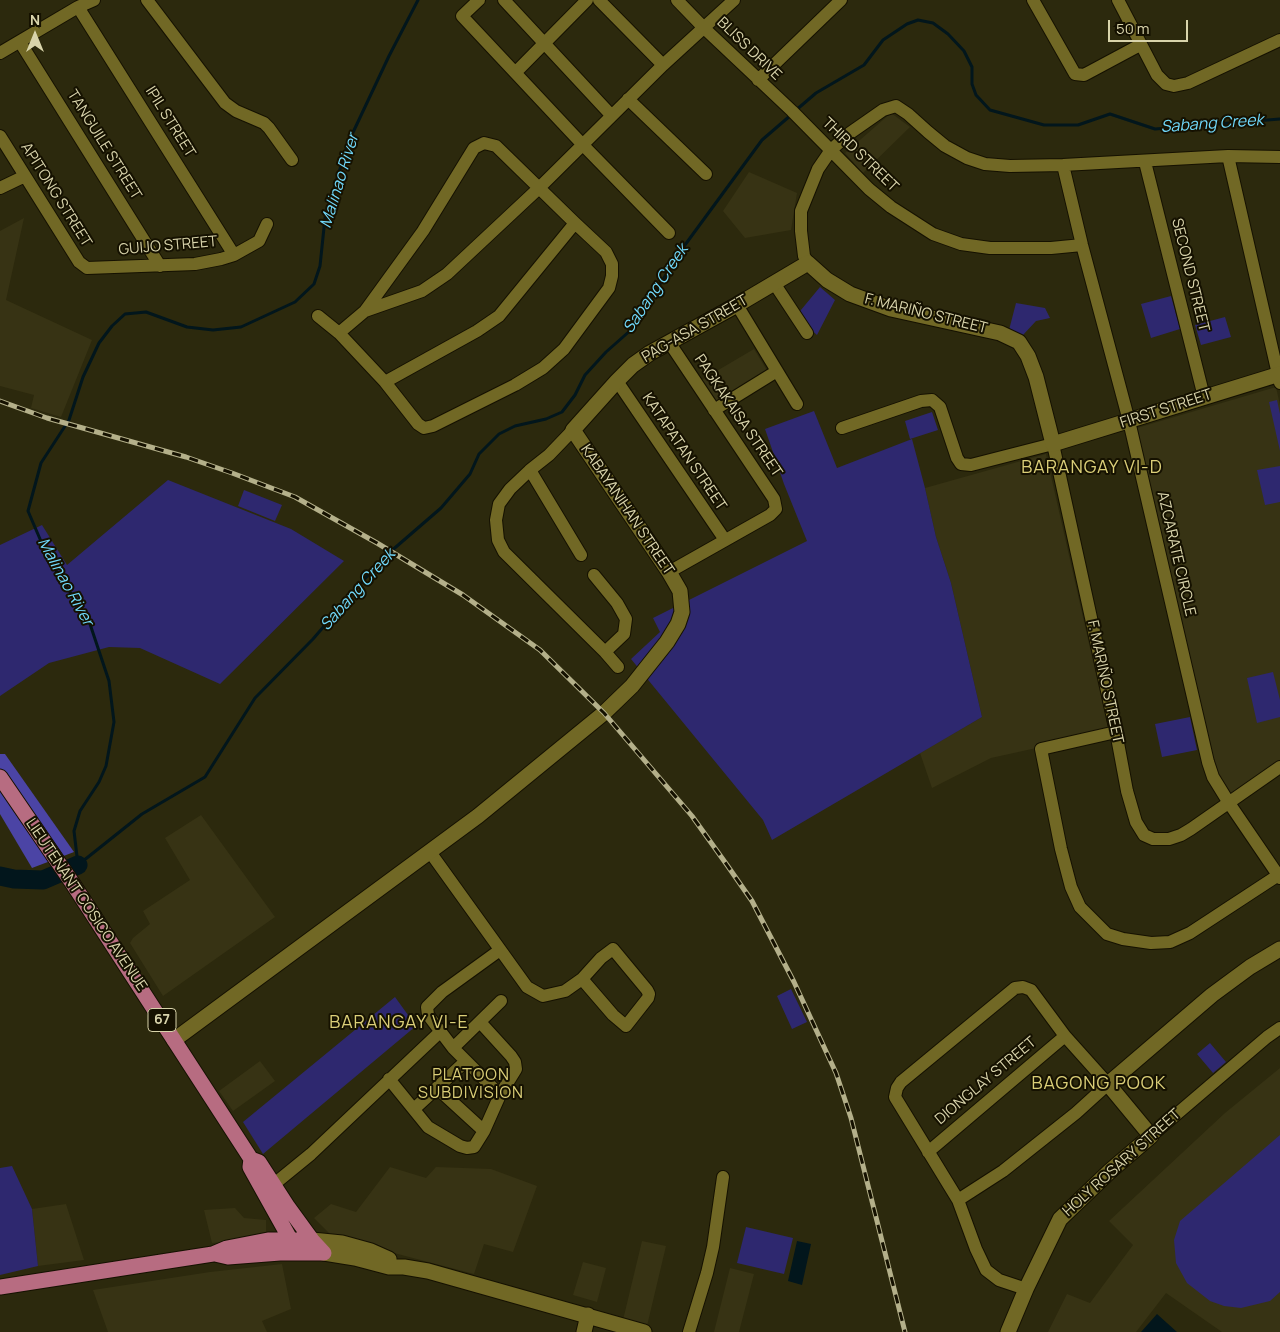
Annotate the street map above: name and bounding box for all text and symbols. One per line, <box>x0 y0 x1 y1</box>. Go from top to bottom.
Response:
north arrow <box>10 10 60 60</box>
text: N <box>30 10 40 29</box>
scale bar <box>1110 10 1190 42</box>
street label: BLISS DRIVE <box>713 14 785 84</box>
text: 50 m <box>1116 18 1150 39</box>
street label: IPIL STREET <box>141 83 199 161</box>
street label: TANGUILE STREET <box>63 87 145 203</box>
water label: Sabang Creek <box>1160 111 1264 137</box>
street label: THIRD STREET <box>818 114 902 196</box>
water label: Malinao River <box>317 132 363 230</box>
street label: APITONG STREET <box>17 140 95 250</box>
street label: SECOND STREET <box>1167 217 1213 333</box>
street label: GUIJO STREET <box>118 233 218 259</box>
water label: Sabang Creek <box>619 241 693 337</box>
street label: F. MARIÑO STREET <box>863 290 989 338</box>
street label: PAG-ASA STREET <box>639 291 751 367</box>
street label: PAGKAKAISA STREET <box>690 351 786 481</box>
street label: FIRST STREET <box>1118 386 1214 432</box>
street label: KATAPATAN STREET <box>638 390 730 514</box>
street label: KABAYANIHAN STREET <box>577 441 677 579</box>
district label: BARANGAY VI-D <box>1020 457 1164 479</box>
street label: AZCARATE CIRCLE <box>1153 490 1199 618</box>
water label: Malinao River <box>33 535 97 629</box>
water label: Sabang Creek <box>316 545 400 635</box>
street label: F. MARIÑO STREET <box>1083 619 1127 745</box>
street label: LIEUTENANT COSICO AVENUE <box>21 815 151 995</box>
road number: 67 <box>148 1008 176 1032</box>
district label: BARANGAY VI-E <box>328 1012 470 1034</box>
street label: DIONGLAY STREET <box>932 1033 1040 1129</box>
district label: PLATOON SUBDIVISION <box>417 1066 525 1104</box>
district label: BAGONG POOK <box>1030 1073 1168 1095</box>
street label: HOLY ROSARY STREET <box>1059 1105 1185 1221</box>

